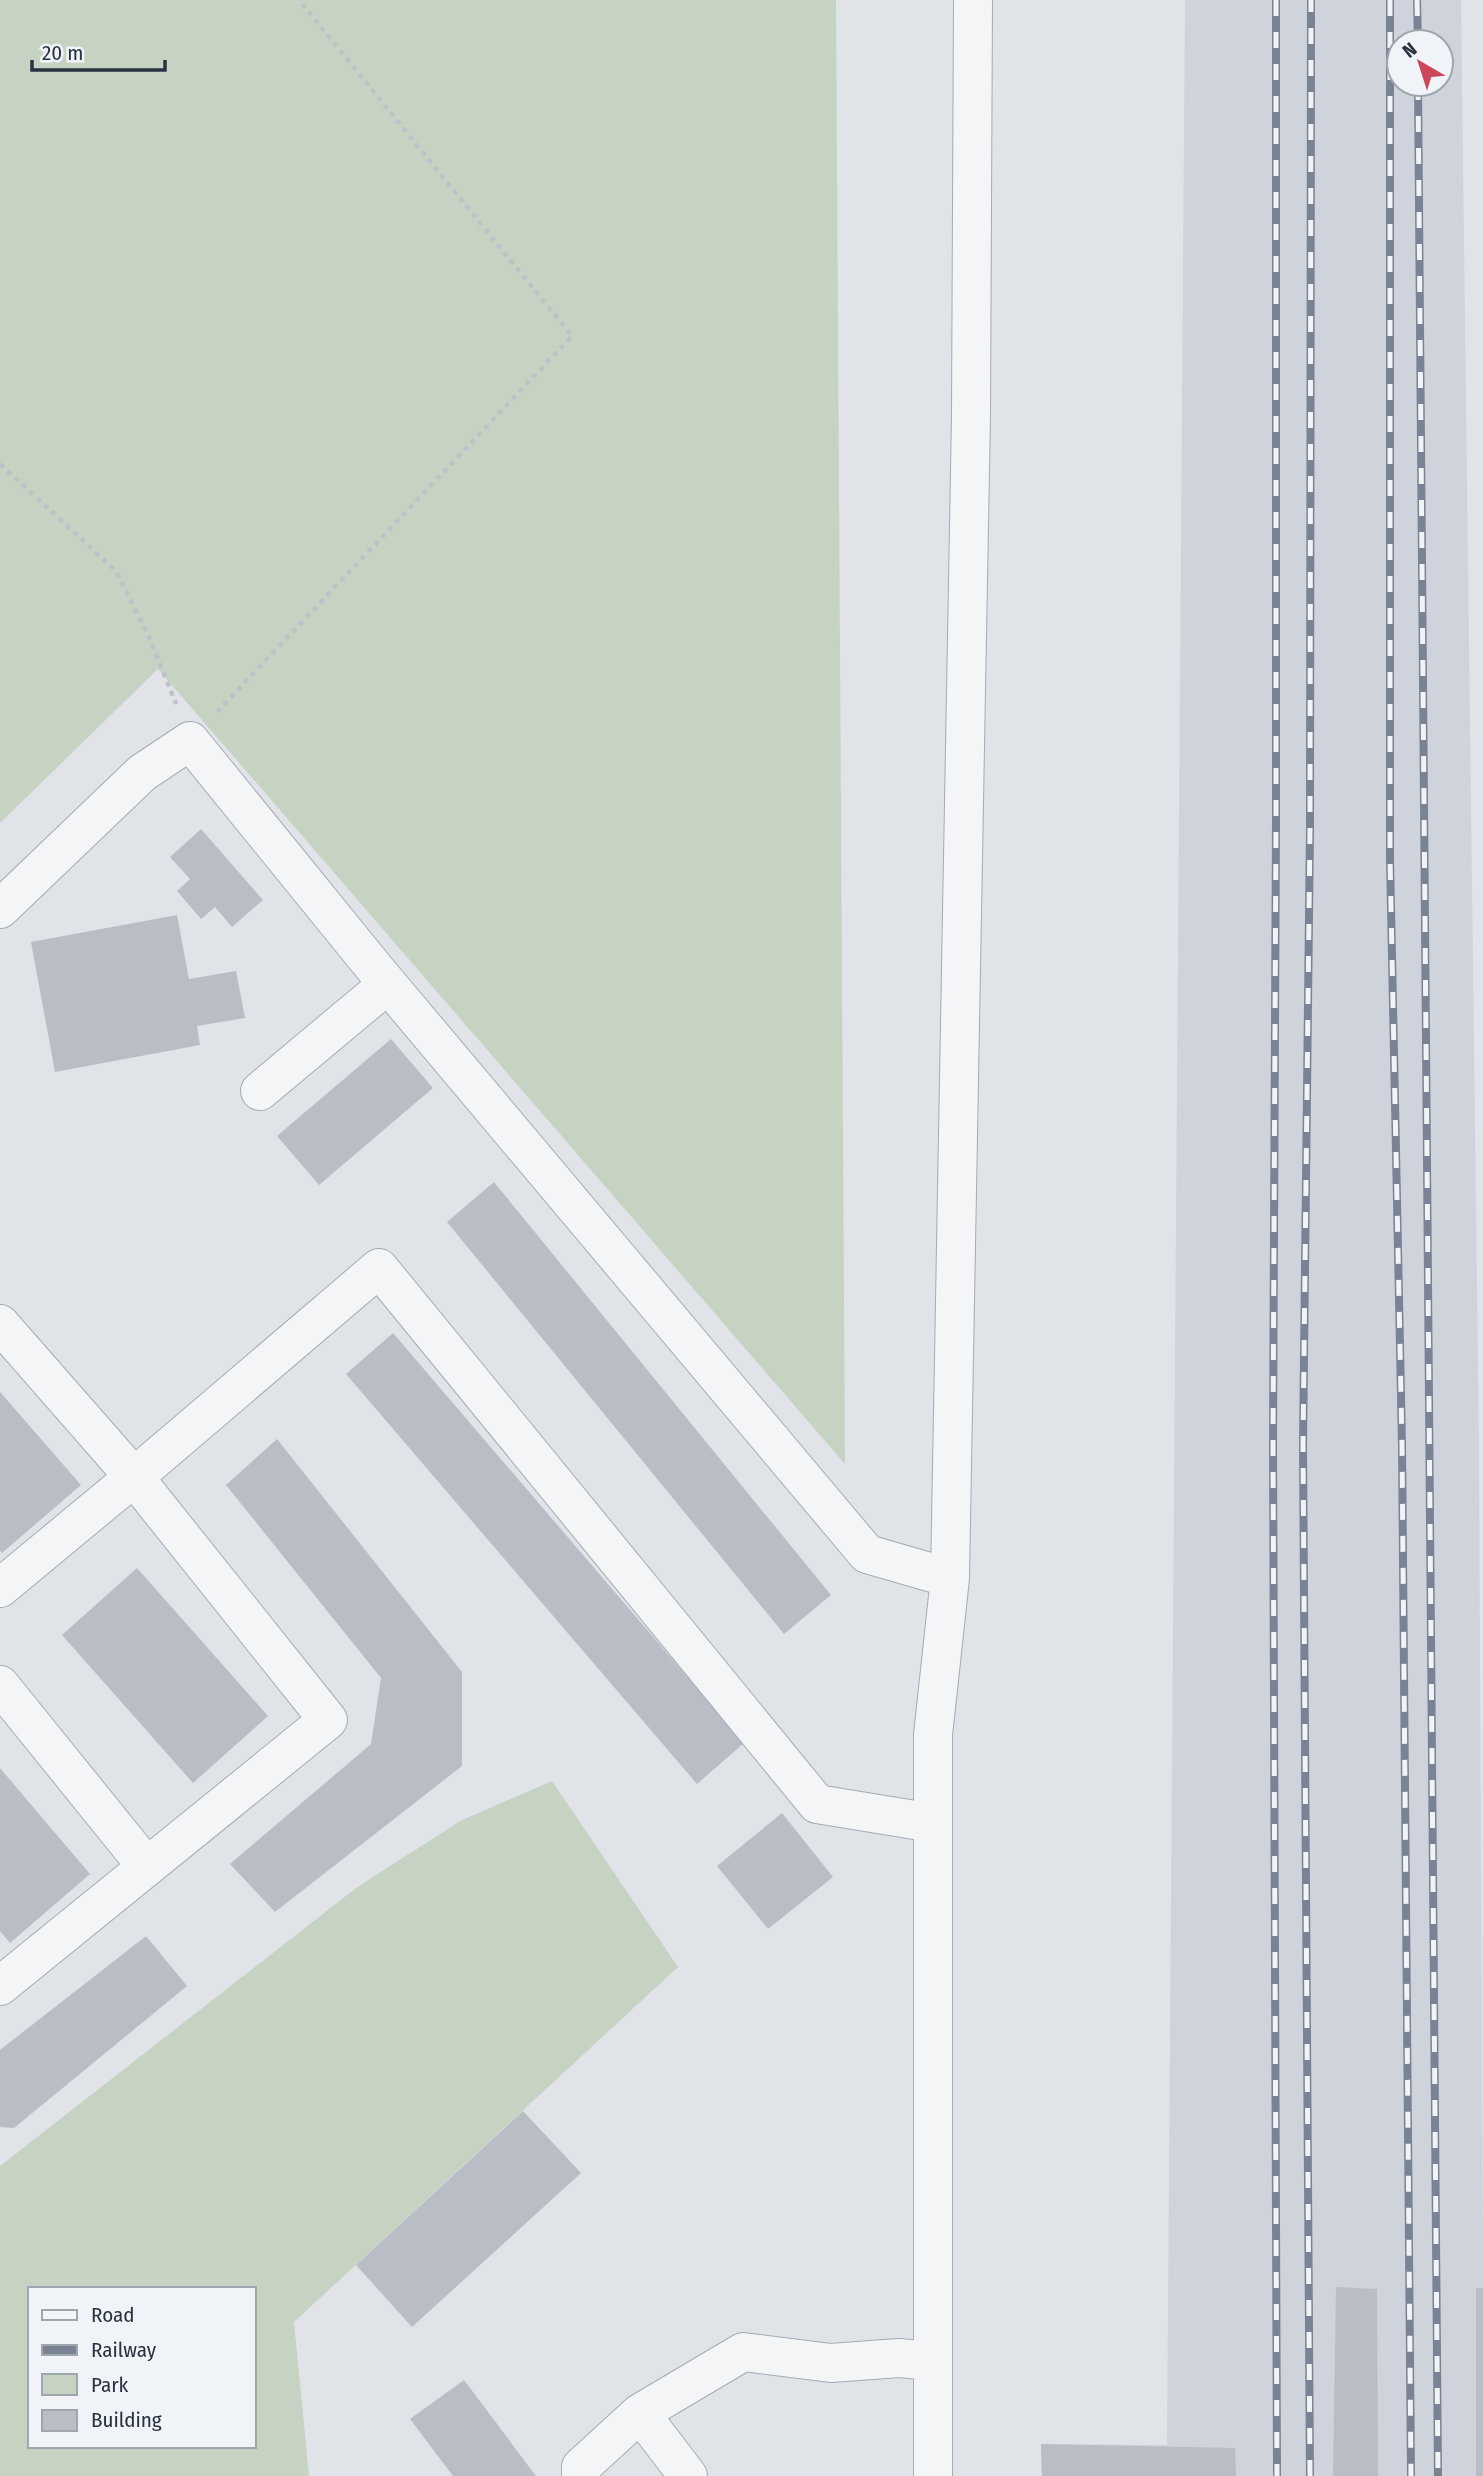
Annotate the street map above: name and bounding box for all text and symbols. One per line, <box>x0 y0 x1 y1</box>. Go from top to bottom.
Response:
scale bar <box>32 28 164 72</box>
north arrow <box>1385 28 1455 98</box>
text: N <box>1398 38 1421 63</box>
text: 20 m <box>42 40 83 66</box>
legend <box>28 2287 256 2448</box>
text: Road <box>91 2302 135 2328</box>
text: Railway <box>91 2337 157 2363</box>
text: Park <box>91 2372 129 2398</box>
text: Building <box>91 2407 162 2433</box>

